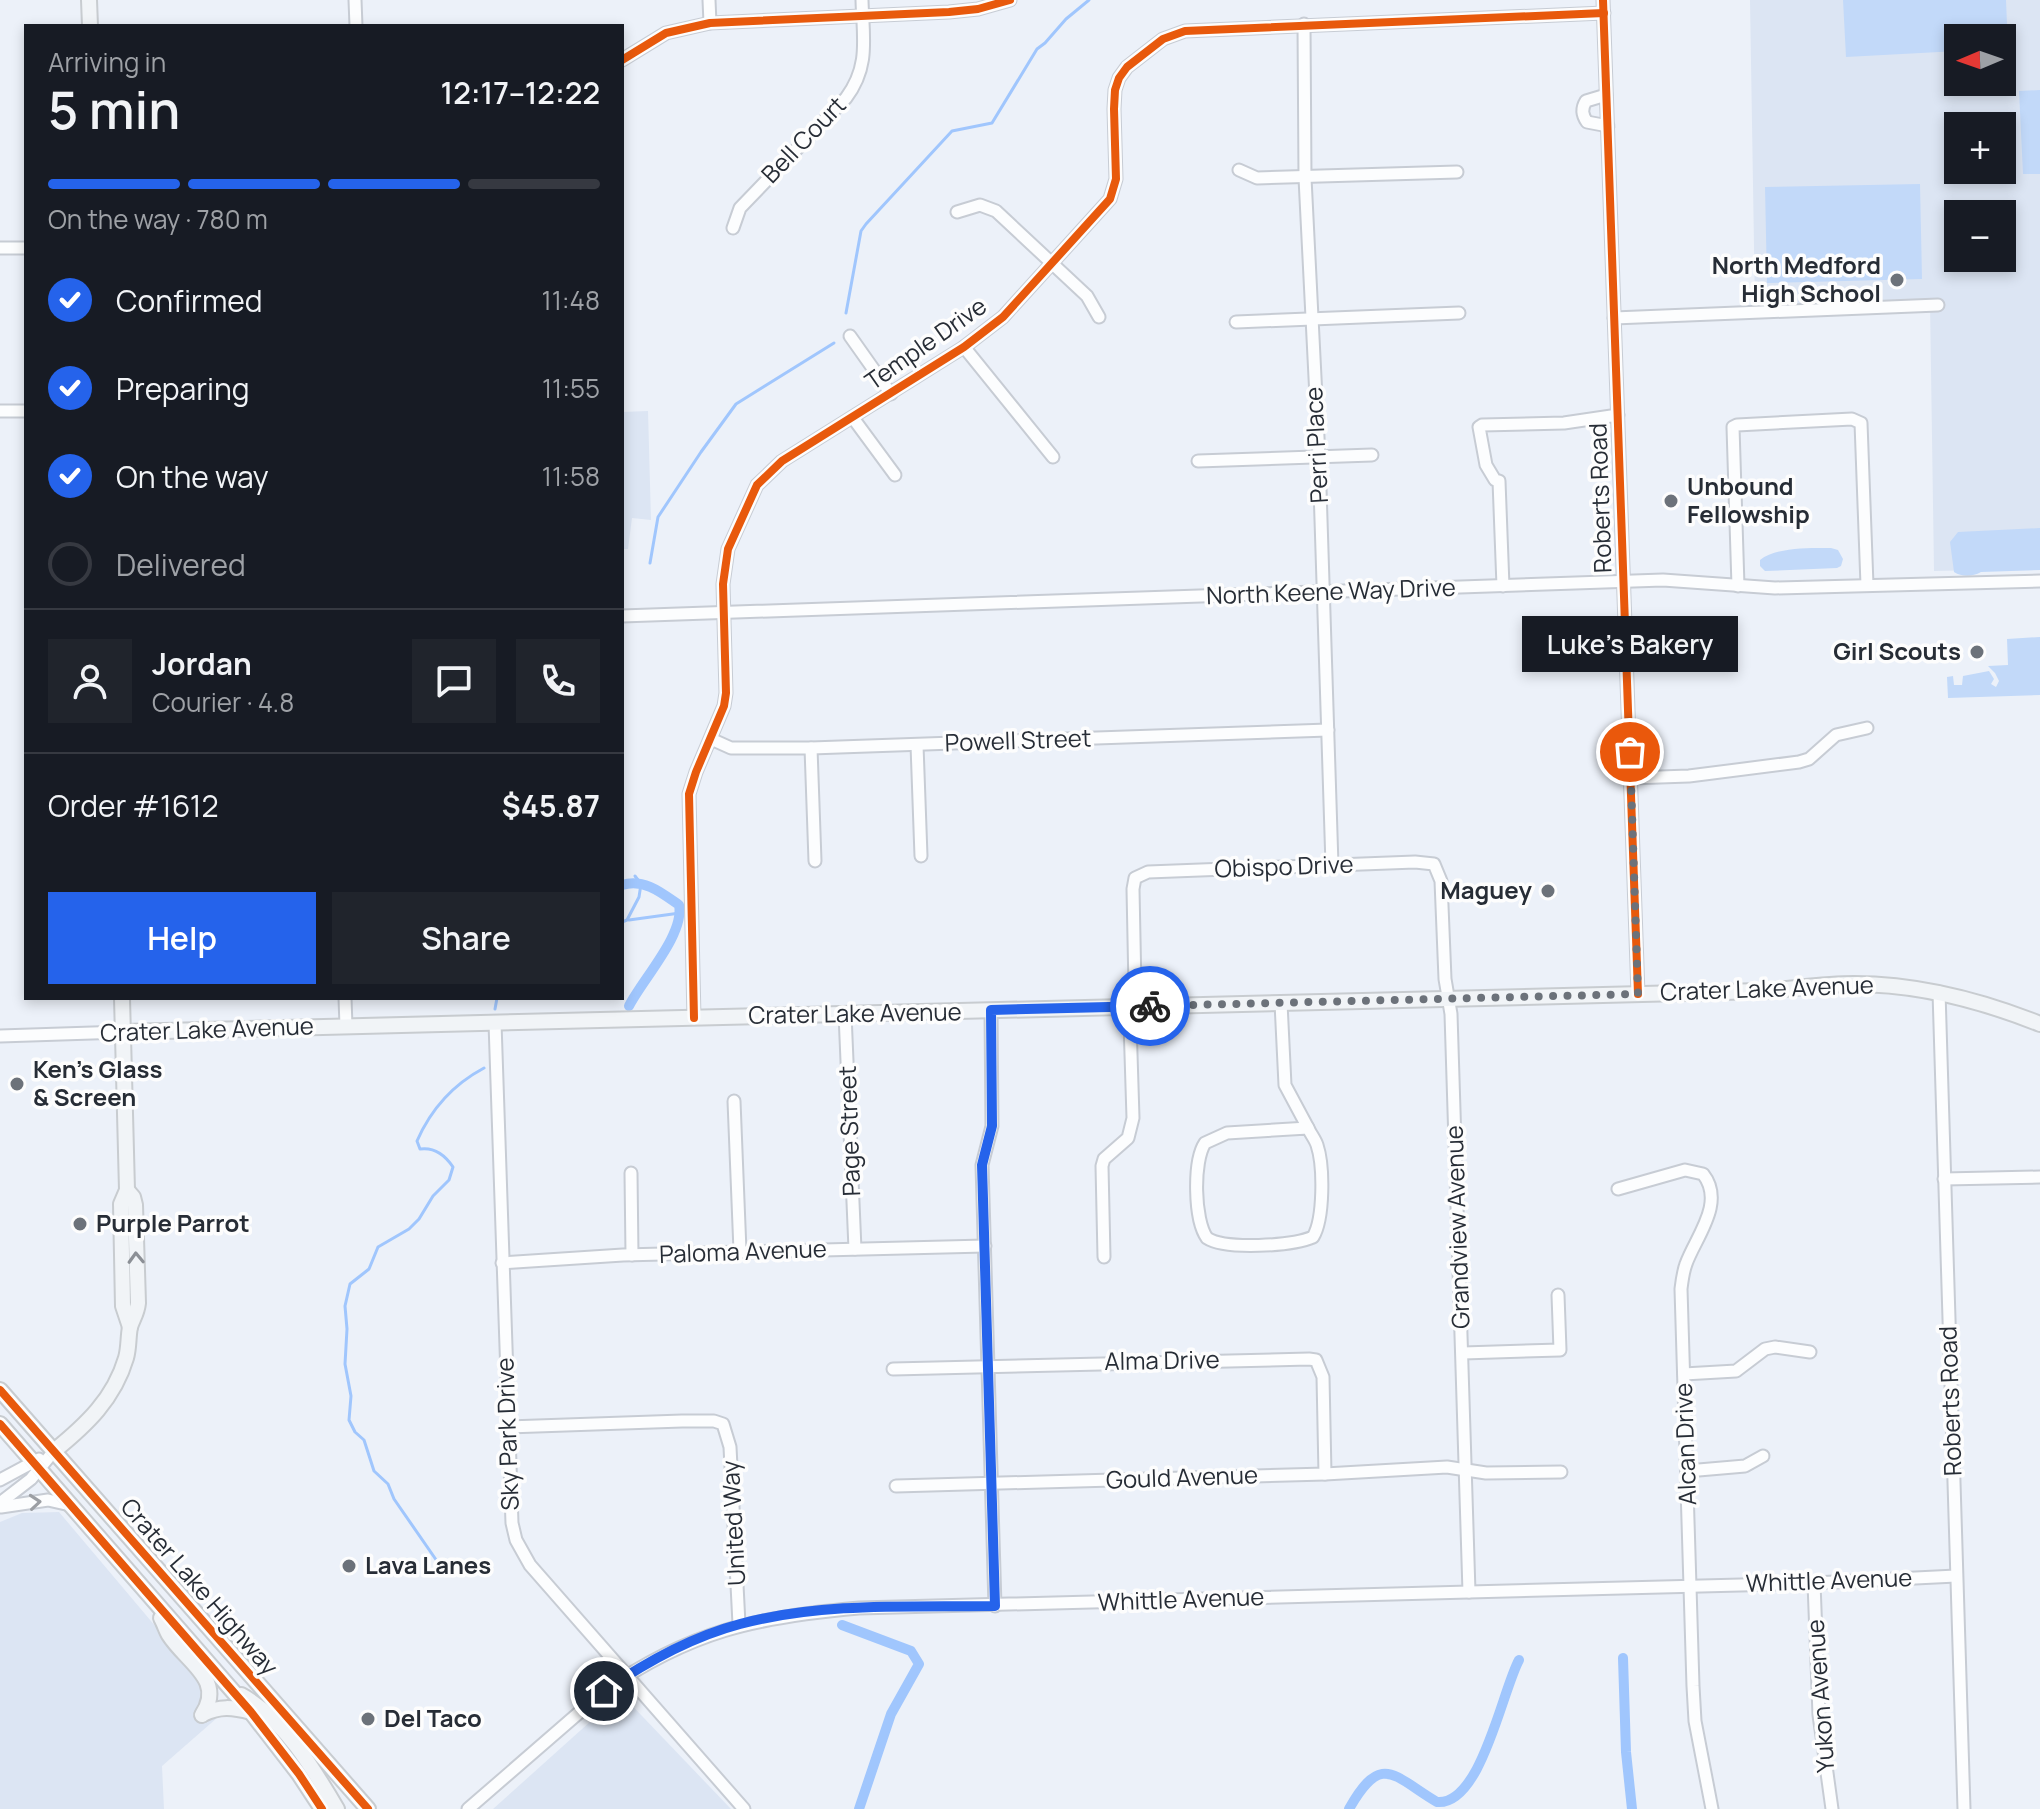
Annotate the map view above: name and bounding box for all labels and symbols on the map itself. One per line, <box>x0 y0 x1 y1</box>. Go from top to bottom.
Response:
north arrow <box>1944 24 2016 96</box>
street label: Bell Court <box>753 88 853 189</box>
place label: North Medford High School <box>1712 248 1881 309</box>
marker: North Medford High School <box>1888 271 1906 289</box>
street label: Temple Drive <box>858 289 992 397</box>
street label: Perri Place <box>1296 386 1335 504</box>
street label: Roberts Road <box>1580 422 1619 574</box>
place label: Unbound Fellowship <box>1687 469 1810 530</box>
marker: Unbound Fellowship <box>1662 492 1680 510</box>
street label: North Keene Way Drive <box>1206 570 1456 611</box>
callout: Luke's Bakery <box>1522 616 1738 672</box>
place label: Girl Scouts <box>1833 634 1961 667</box>
marker: Girl Scouts <box>1968 643 1986 661</box>
pin <box>1596 718 1664 786</box>
street label: Powell Street <box>944 720 1092 759</box>
street label: Obispo Drive <box>1214 847 1354 884</box>
place label: Maguey <box>1440 873 1533 906</box>
marker: Maguey <box>1539 882 1557 900</box>
courier <box>1110 966 1190 1046</box>
street label: Crater Lake Avenue <box>1660 967 1874 1008</box>
street label: Crater Lake Avenue <box>748 994 962 1031</box>
street label: Crater Lake Avenue <box>100 1008 314 1049</box>
place label: Ken's Glass & Screen <box>33 1052 163 1113</box>
street label: Page Street <box>830 1065 867 1197</box>
marker: Ken's Glass & Screen <box>8 1075 26 1093</box>
street label: Grandview Avenue <box>1436 1125 1477 1329</box>
place label: Purple Parrot <box>96 1206 250 1239</box>
marker: Purple Parrot <box>71 1215 89 1233</box>
street label: Paloma Avenue <box>659 1231 827 1270</box>
one-way arrow <box>128 1251 145 1264</box>
street label: Roberts Road <box>1930 1325 1969 1477</box>
street label: Alma Drive <box>1104 1342 1220 1377</box>
street label: Sky Park Drive <box>487 1357 526 1511</box>
street label: Alcan Drive <box>1666 1382 1703 1506</box>
street label: Gould Avenue <box>1105 1457 1259 1496</box>
street label: United Way <box>713 1459 752 1587</box>
street label: Crater Lake Highway <box>114 1490 287 1682</box>
one-way arrow <box>29 1494 42 1511</box>
place label: Lava Lanes <box>365 1548 491 1581</box>
marker: Lava Lanes <box>340 1557 358 1575</box>
street label: Whittle Avenue <box>1745 1560 1913 1599</box>
street label: Whittle Avenue <box>1097 1579 1265 1618</box>
street label: Yukon Avenue <box>1798 1618 1841 1774</box>
pin <box>570 1657 638 1725</box>
place label: Del Taco <box>384 1701 482 1734</box>
marker: Del Taco <box>359 1710 377 1728</box>

